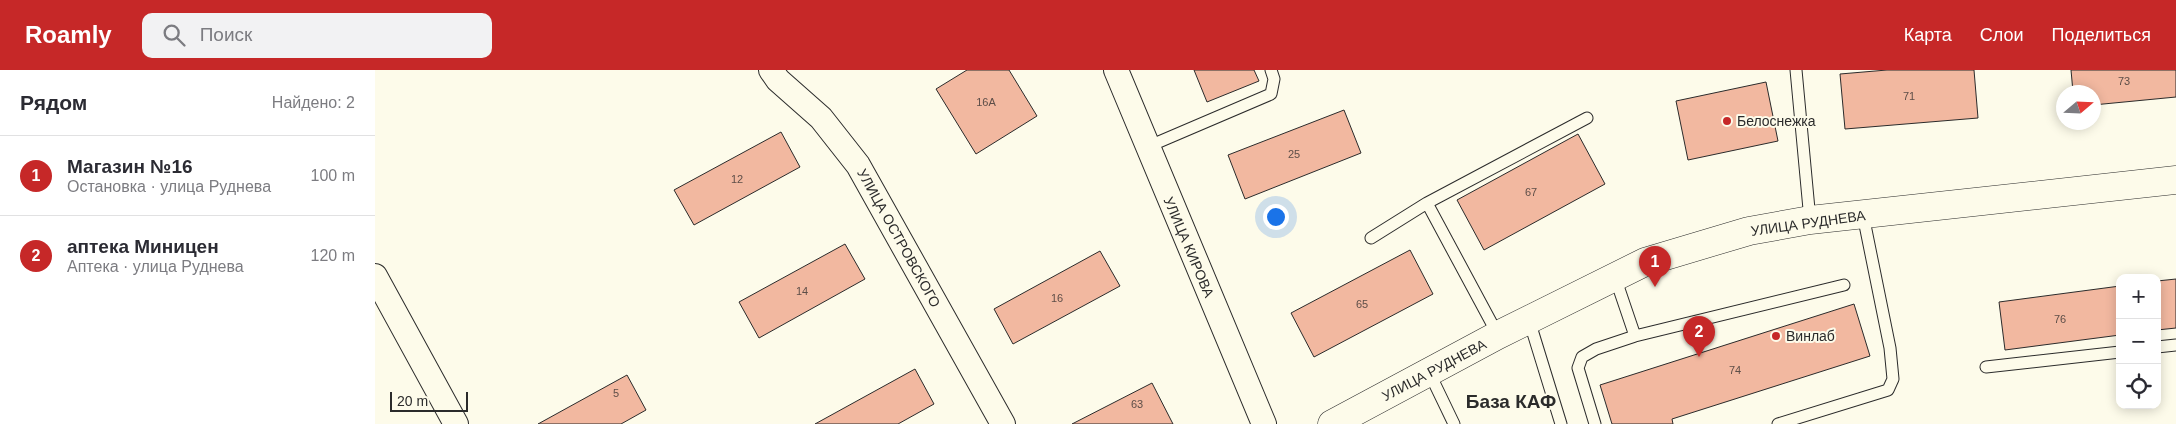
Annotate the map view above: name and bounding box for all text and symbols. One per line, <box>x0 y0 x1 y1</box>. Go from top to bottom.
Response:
search box <box>142 13 492 58</box>
text: Roamly <box>25 21 112 48</box>
icon: search <box>160 21 188 49</box>
text: Поиск <box>200 24 252 45</box>
text: Карта <box>1904 25 1952 45</box>
text: Слои <box>1980 25 2024 45</box>
text: Поделиться <box>2052 25 2151 45</box>
house number: 73 <box>2118 75 2130 87</box>
north arrow <box>2056 85 2101 130</box>
house number: 71 <box>1903 90 1915 102</box>
text: Рядом <box>20 91 87 114</box>
text: Найдено: 2 <box>272 94 355 111</box>
house number: 16А <box>976 96 996 108</box>
place label: Белоснежка <box>1737 113 1816 129</box>
marker: Белоснежка <box>1721 115 1733 127</box>
house number: 25 <box>1288 148 1300 160</box>
text: Магазин №16 <box>67 156 193 177</box>
street label: УЛИЦА ОСТРОВСКОГО <box>854 166 944 310</box>
text: 1 <box>32 167 40 184</box>
text: 100 m <box>311 167 355 184</box>
house number: 12 <box>731 173 743 185</box>
text: Остановка · улица Руднева <box>67 178 271 195</box>
house number: 67 <box>1525 186 1537 198</box>
street label: УЛИЦА КИРОВА <box>1161 194 1218 300</box>
your location <box>1263 204 1289 230</box>
street label: УЛИЦА РУДНЕВА <box>1750 207 1867 239</box>
text: аптека Миницен <box>67 236 219 257</box>
pin: 1 <box>1639 246 1671 287</box>
text: 2 <box>32 247 40 264</box>
text: 120 m <box>311 247 355 264</box>
text: Аптека · улица Руднева <box>67 258 244 275</box>
map controls <box>2116 274 2161 409</box>
button: + <box>2116 274 2161 319</box>
house number: 14 <box>796 285 808 297</box>
house number: 16 <box>1051 292 1063 304</box>
house number: 65 <box>1356 298 1368 310</box>
house number: 76 <box>2054 313 2066 325</box>
pin: 2 <box>1683 316 1715 357</box>
button: − <box>2116 319 2161 364</box>
place label: Винлаб <box>1786 328 1835 344</box>
marker: Винлаб <box>1770 330 1782 342</box>
street label: УЛИЦА РУДНЕВА <box>1379 335 1489 404</box>
house number: 74 <box>1729 364 1741 376</box>
button: locate <box>2116 364 2161 409</box>
house number: 5 <box>613 387 619 399</box>
scale bar <box>390 389 467 412</box>
district label: База КАФ <box>1466 391 1556 412</box>
text: 20 m <box>397 393 428 409</box>
house number: 63 <box>1131 398 1143 410</box>

